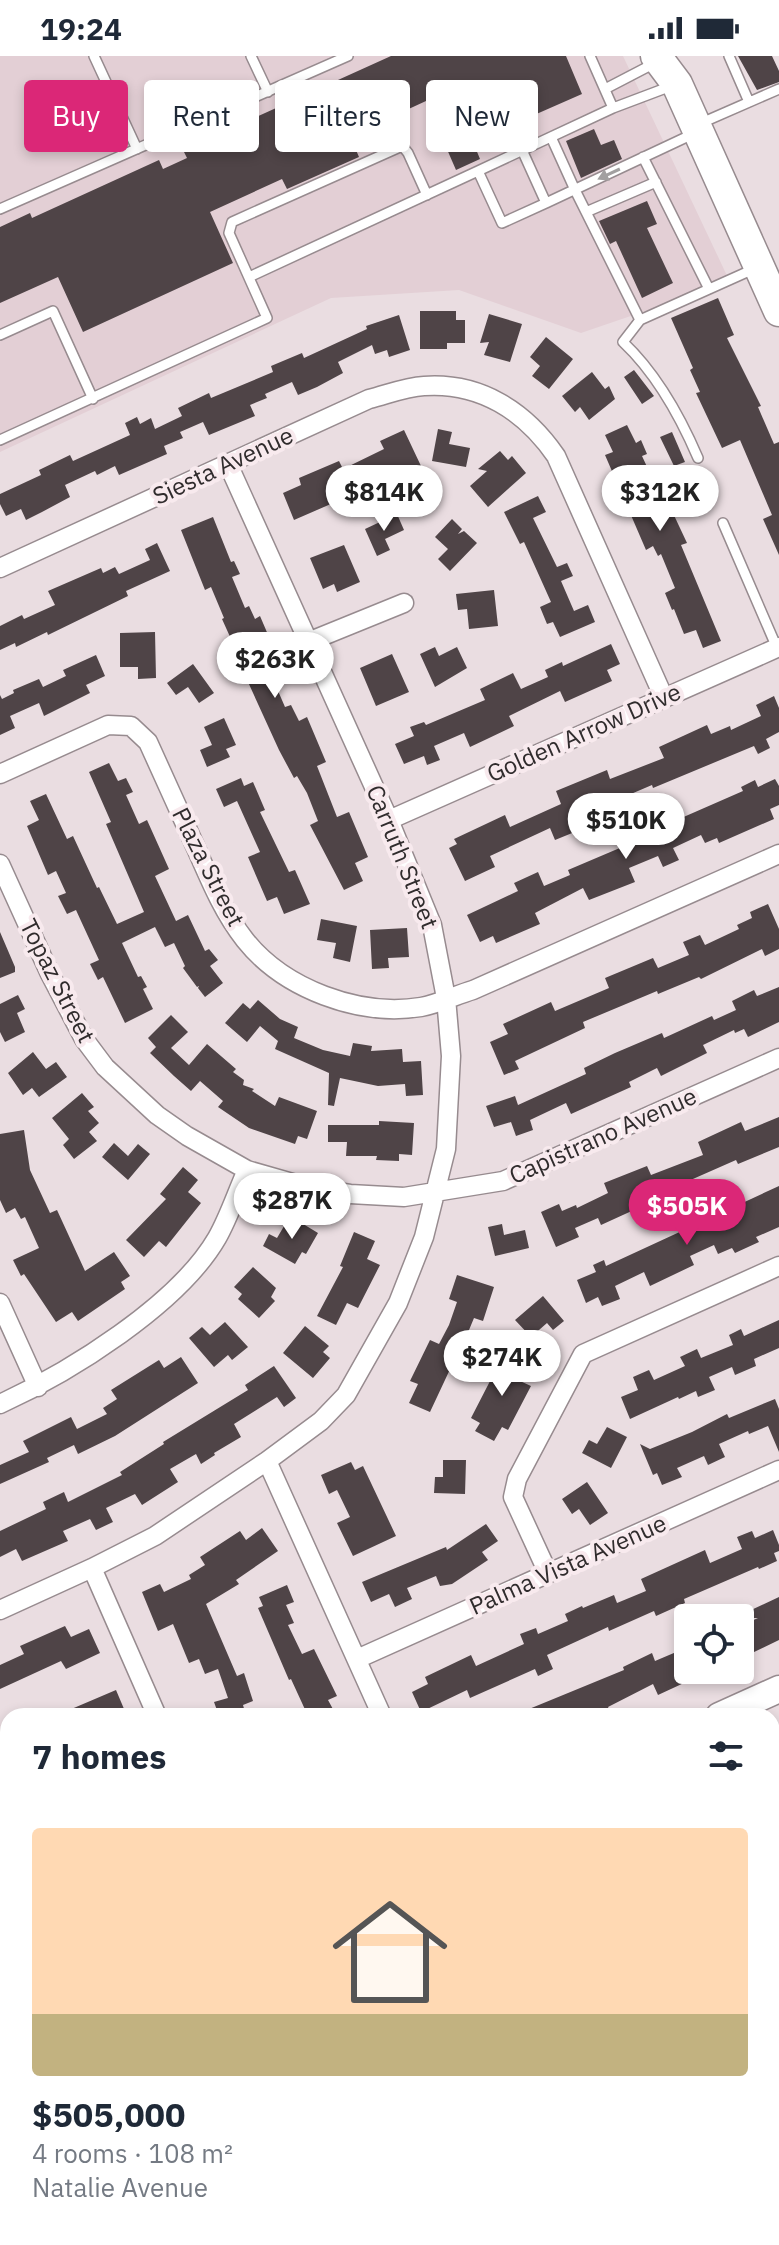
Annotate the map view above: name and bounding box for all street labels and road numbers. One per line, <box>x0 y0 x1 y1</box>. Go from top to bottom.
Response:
street label: Siesta Avenue <box>147 419 298 512</box>
street label: Golden Arrow Drive <box>482 675 686 789</box>
street label: Carruth Street <box>360 780 446 933</box>
street label: Plaza Street <box>165 802 253 931</box>
street label: Topaz Street <box>13 913 103 1048</box>
street label: Capistrano Avenue <box>504 1079 701 1191</box>
street label: Palma Vista Avenue <box>464 1506 671 1622</box>

